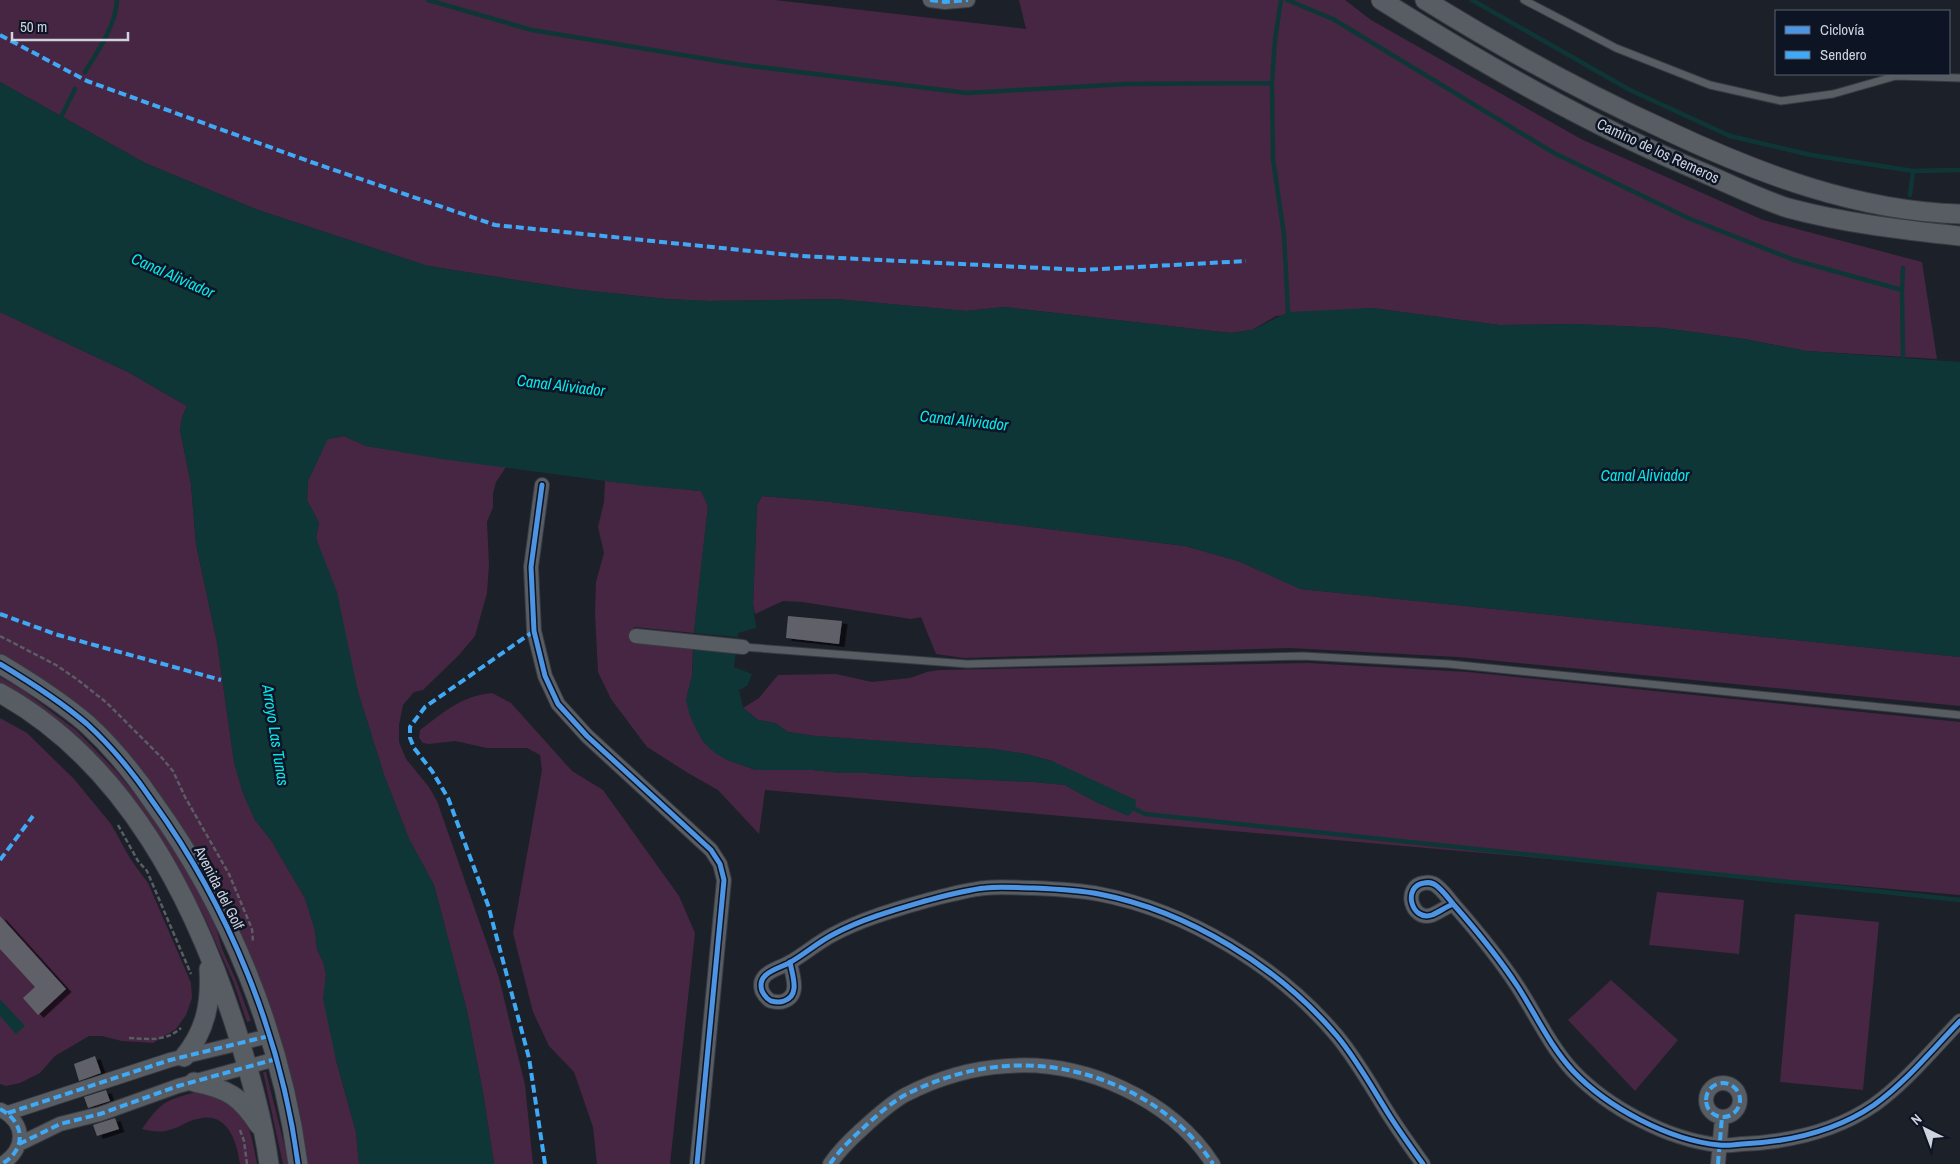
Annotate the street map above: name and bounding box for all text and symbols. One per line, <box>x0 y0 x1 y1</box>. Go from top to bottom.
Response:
scale bar <box>12 10 129 42</box>
legend <box>1775 10 1950 75</box>
text: 50 m <box>20 16 47 37</box>
text: Ciclovía <box>1820 19 1865 40</box>
text: Sendero <box>1820 44 1867 65</box>
street label: Camino de los Remeros <box>1594 113 1723 188</box>
water label: Canal Aliviador <box>128 247 219 303</box>
water label: Canal Aliviador <box>516 369 607 401</box>
water label: Canal Aliviador <box>919 404 1010 436</box>
water label: Canal Aliviador <box>1601 464 1690 486</box>
water label: Arroyo Las Tunas <box>257 682 295 788</box>
street label: Avenida del Golf <box>189 842 250 933</box>
north arrow <box>1900 1104 1950 1154</box>
text: N <box>1907 1110 1925 1129</box>

